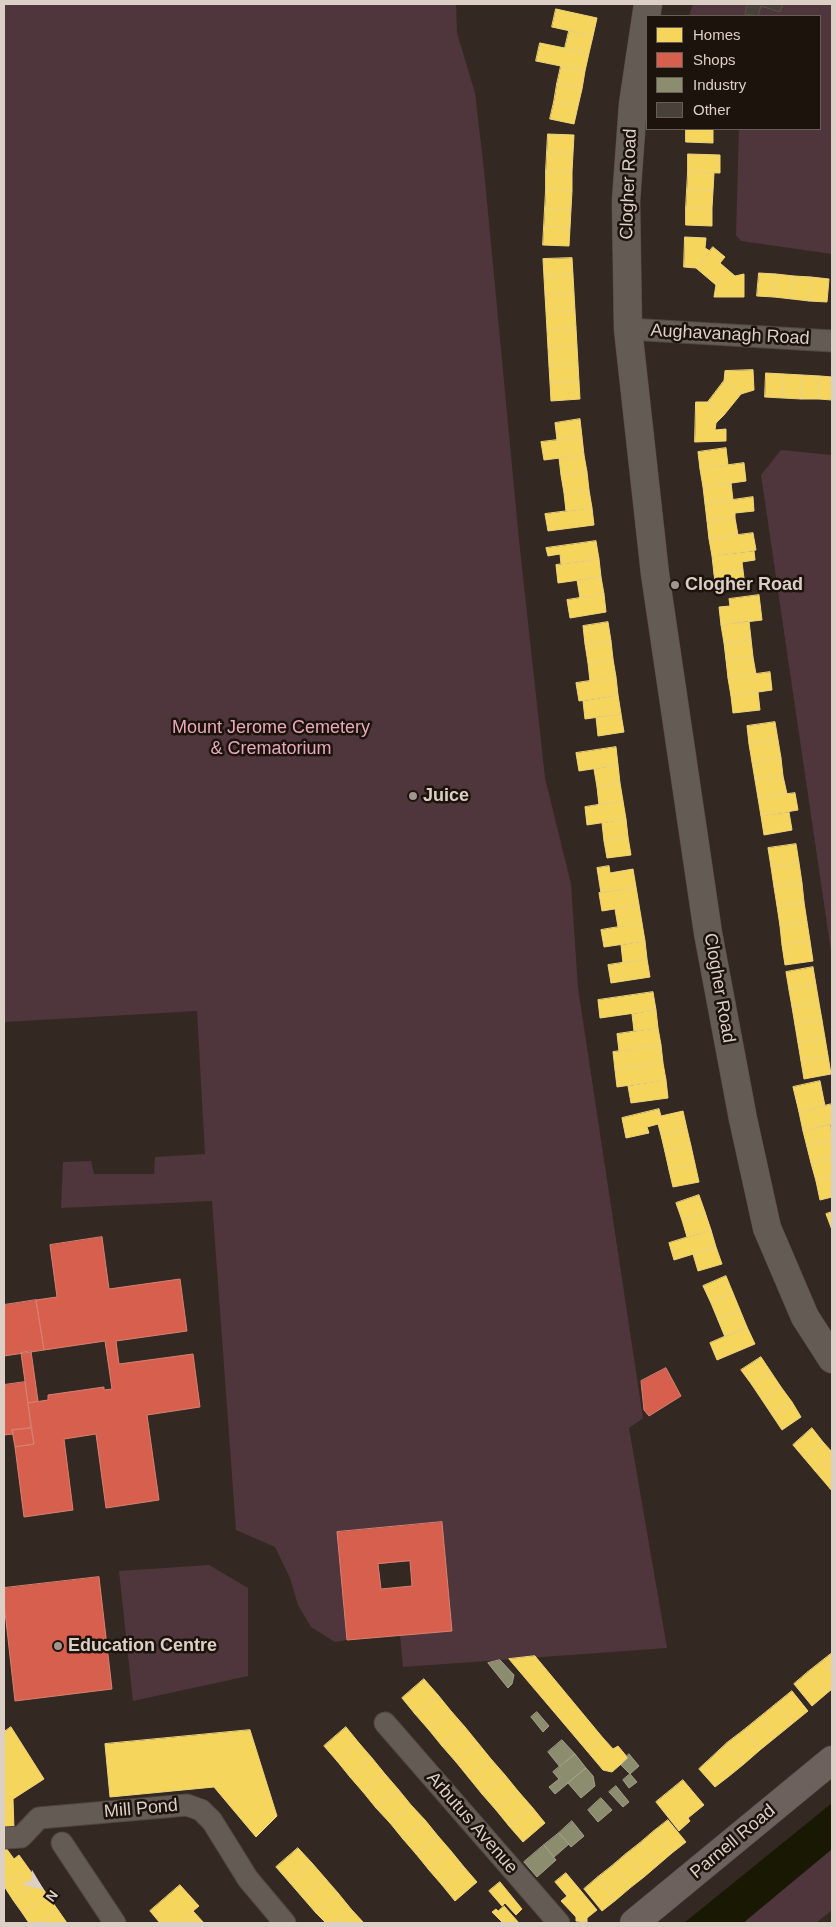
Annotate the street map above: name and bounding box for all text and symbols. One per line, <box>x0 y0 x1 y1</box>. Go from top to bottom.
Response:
legend <box>646 15 821 130</box>
text: Homes <box>693 26 741 43</box>
text: Shops <box>693 51 736 68</box>
text: Industry <box>693 76 746 93</box>
text: Other <box>693 101 731 118</box>
street label: Clogher Road <box>616 128 642 240</box>
street label: Aughavanagh Road <box>650 320 810 350</box>
place label: Clogher Road <box>685 574 803 596</box>
marker: Clogher Road <box>669 579 681 591</box>
park label: Mount Jerome Cemetery & Crematorium <box>172 717 370 760</box>
place label: Juice <box>423 785 469 807</box>
marker: Juice <box>407 790 419 802</box>
street label: Clogher Road <box>699 931 739 1045</box>
place label: Education Centre <box>68 1635 217 1657</box>
marker: Education Centre <box>52 1640 64 1652</box>
street label: Arbutus Avenue <box>422 1768 522 1878</box>
street label: Mill Pond <box>103 1795 179 1823</box>
street label: Parnell Road <box>686 1800 780 1884</box>
north arrow <box>15 1862 65 1912</box>
text: N <box>43 1887 61 1905</box>

